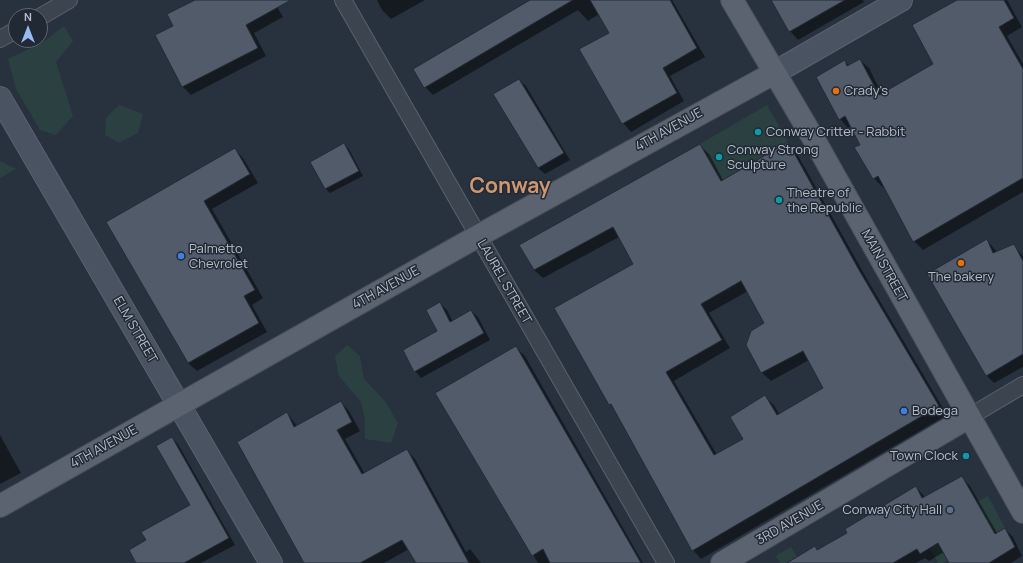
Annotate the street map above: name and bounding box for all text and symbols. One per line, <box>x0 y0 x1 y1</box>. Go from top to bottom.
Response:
north arrow <box>8 8 48 48</box>
text: N <box>24 9 32 24</box>
place label: Crady's <box>844 83 888 99</box>
marker: Crady's <box>831 86 841 96</box>
street label: 4TH AVENUE <box>633 105 705 155</box>
place label: Conway Critter - Rabbit <box>766 124 905 140</box>
marker: Conway Critter - Rabbit <box>753 127 763 137</box>
place label: Conway Strong Sculpture <box>727 142 818 173</box>
marker: Conway Strong Sculpture <box>714 152 724 162</box>
district label: Conway <box>469 174 551 200</box>
place label: Theatre of the Republic <box>787 185 862 216</box>
marker: Theatre of the Republic <box>774 195 784 205</box>
street label: MAIN STREET <box>858 227 910 305</box>
street label: LAUREL STREET <box>473 237 535 327</box>
place label: Palmetto Chevrolet <box>189 241 248 272</box>
marker: Palmetto Chevrolet <box>176 251 186 261</box>
marker: The bakery <box>956 258 966 268</box>
street label: 4TH AVENUE <box>350 263 422 313</box>
place label: The bakery <box>928 269 994 285</box>
street label: ELM STREET <box>110 294 160 366</box>
place label: Bodega <box>912 403 958 419</box>
marker: Bodega <box>899 406 909 416</box>
street label: 4TH AVENUE <box>68 422 140 472</box>
place label: Town Clock <box>890 448 958 464</box>
marker: Town Clock <box>961 451 971 461</box>
street label: 3RD AVENUE <box>754 498 826 548</box>
place label: Conway City Hall <box>842 502 942 518</box>
marker: Conway City Hall <box>945 505 955 515</box>

